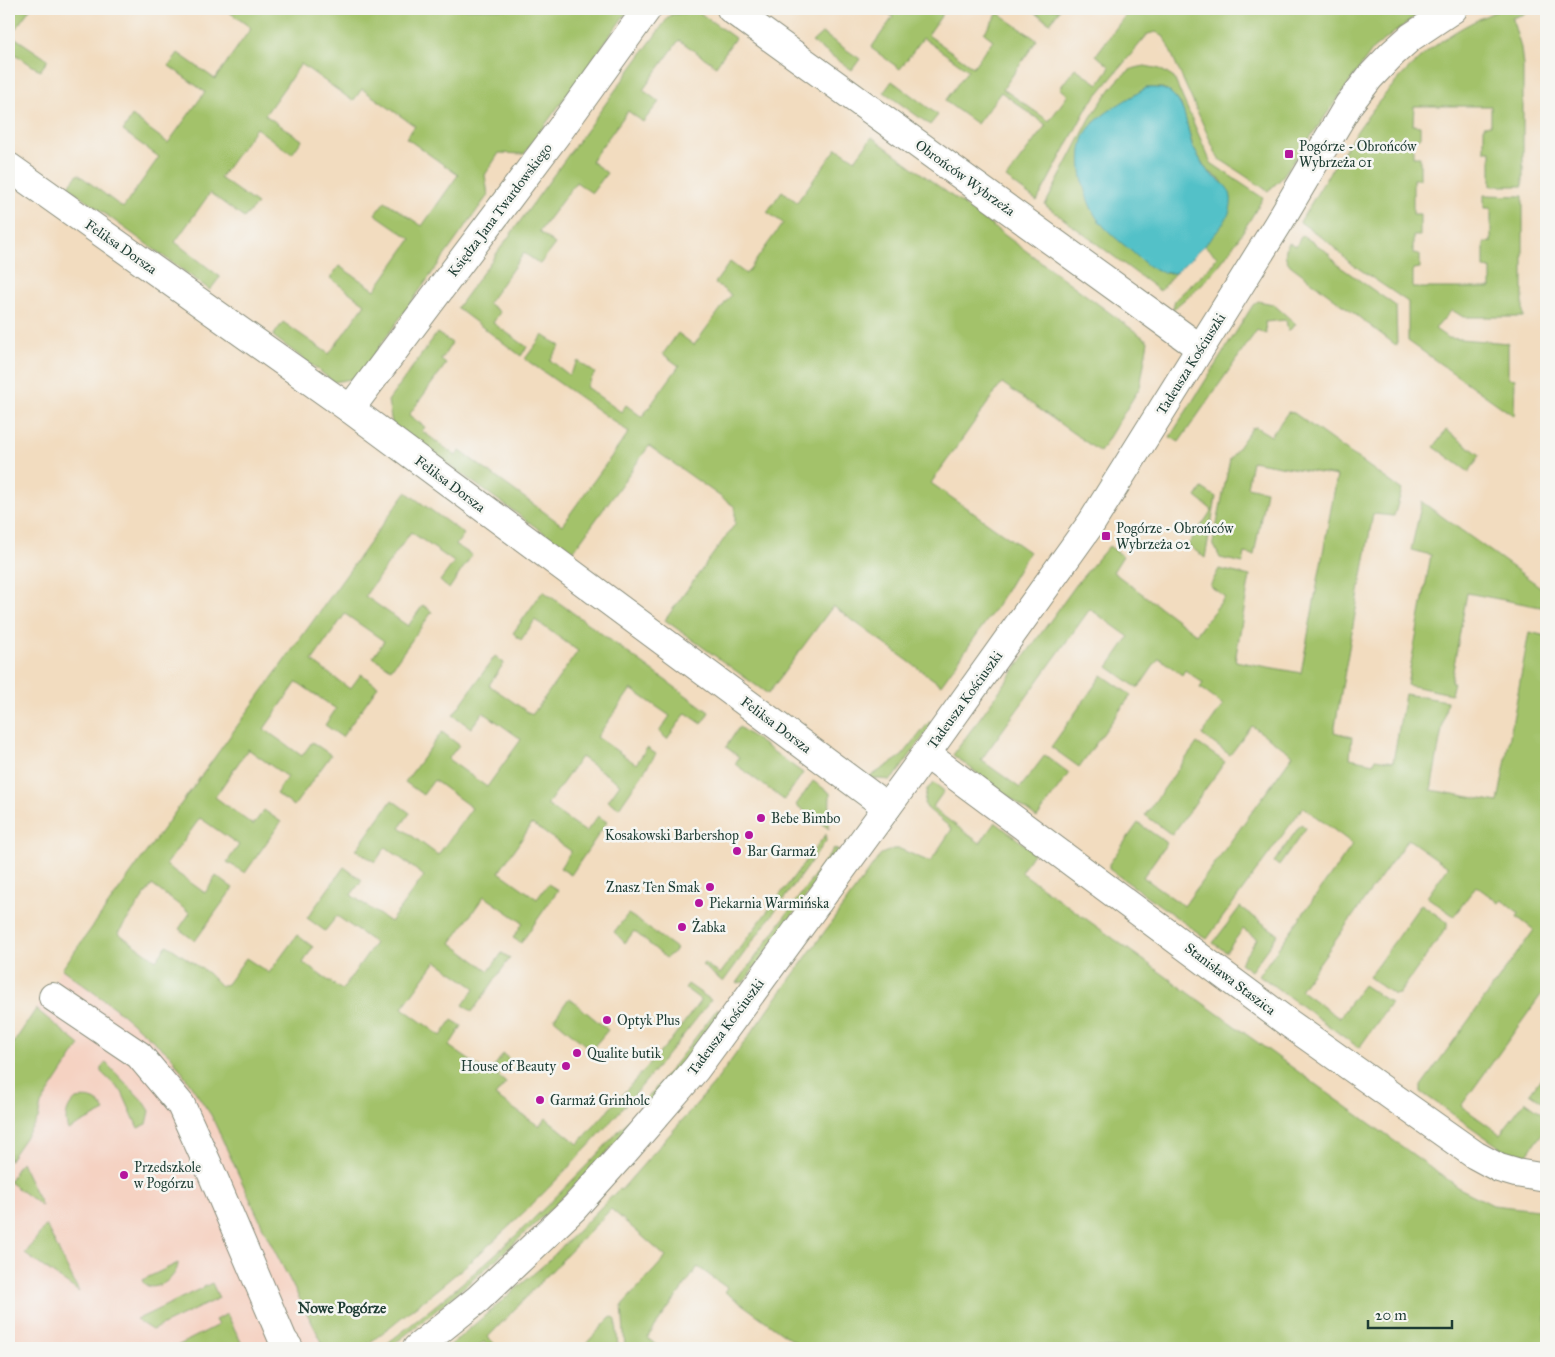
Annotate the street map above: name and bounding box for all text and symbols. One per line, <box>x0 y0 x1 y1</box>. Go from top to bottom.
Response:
street label: Obrońców Wybrzeża <box>912 136 1018 220</box>
place label: Pogórze - Obrońców Wybrzeża 01 <box>1299 138 1417 171</box>
street label: Księdza Jana Twardowskiego <box>444 140 557 281</box>
marker: Pogórze - Obrońców Wybrzeża 01 <box>1283 148 1295 160</box>
street label: Feliksa Dorsza <box>82 216 160 278</box>
street label: Tadeusza Kościuszki <box>1153 310 1229 418</box>
street label: Feliksa Dorsza <box>411 452 489 516</box>
place label: Pogórze - Obrońców Wybrzeża 02 <box>1116 520 1234 553</box>
marker: Pogórze - Obrońców Wybrzeża 02 <box>1100 530 1112 542</box>
street label: Tadeusza Kościuszki <box>924 648 1006 752</box>
street label: Feliksa Dorsza <box>737 693 815 757</box>
place label: Bebe Bimbo <box>771 810 840 827</box>
marker: Bebe Bimbo <box>755 812 767 824</box>
place label: Kosakowski Barbershop <box>605 827 739 844</box>
marker: Kosakowski Barbershop <box>743 829 755 841</box>
place label: Bar Garmaż <box>747 843 817 860</box>
marker: Bar Garmaż <box>731 845 743 857</box>
place label: Znasz Ten Smak <box>606 879 700 896</box>
marker: Znasz Ten Smak <box>704 881 716 893</box>
place label: Piekarnia Warmińska <box>709 895 829 912</box>
marker: Piekarnia Warmińska <box>693 897 705 909</box>
place label: Żabka <box>692 918 726 936</box>
marker: Żabka <box>676 921 688 933</box>
street label: Stanisława Staszica <box>1181 939 1279 1019</box>
street label: Tadeusza Kościuszki <box>684 975 768 1079</box>
place label: Optyk Plus <box>617 1012 680 1029</box>
marker: Optyk Plus <box>601 1014 613 1026</box>
place label: Qualite butik <box>587 1045 662 1062</box>
marker: Qualite butik <box>571 1047 583 1059</box>
place label: House of Beauty <box>461 1058 556 1075</box>
marker: House of Beauty <box>560 1060 572 1072</box>
place label: Garmaż Grinholc <box>550 1092 650 1109</box>
marker: Garmaż Grinholc <box>534 1094 546 1106</box>
place label: Przedszkole w Pogórzu <box>134 1159 201 1192</box>
marker: Przedszkole w Pogórzu <box>118 1169 130 1181</box>
scale bar <box>1368 1297 1451 1329</box>
district label: Nowe Pogórze <box>298 1299 387 1318</box>
text: 20 m <box>1375 1306 1407 1324</box>

